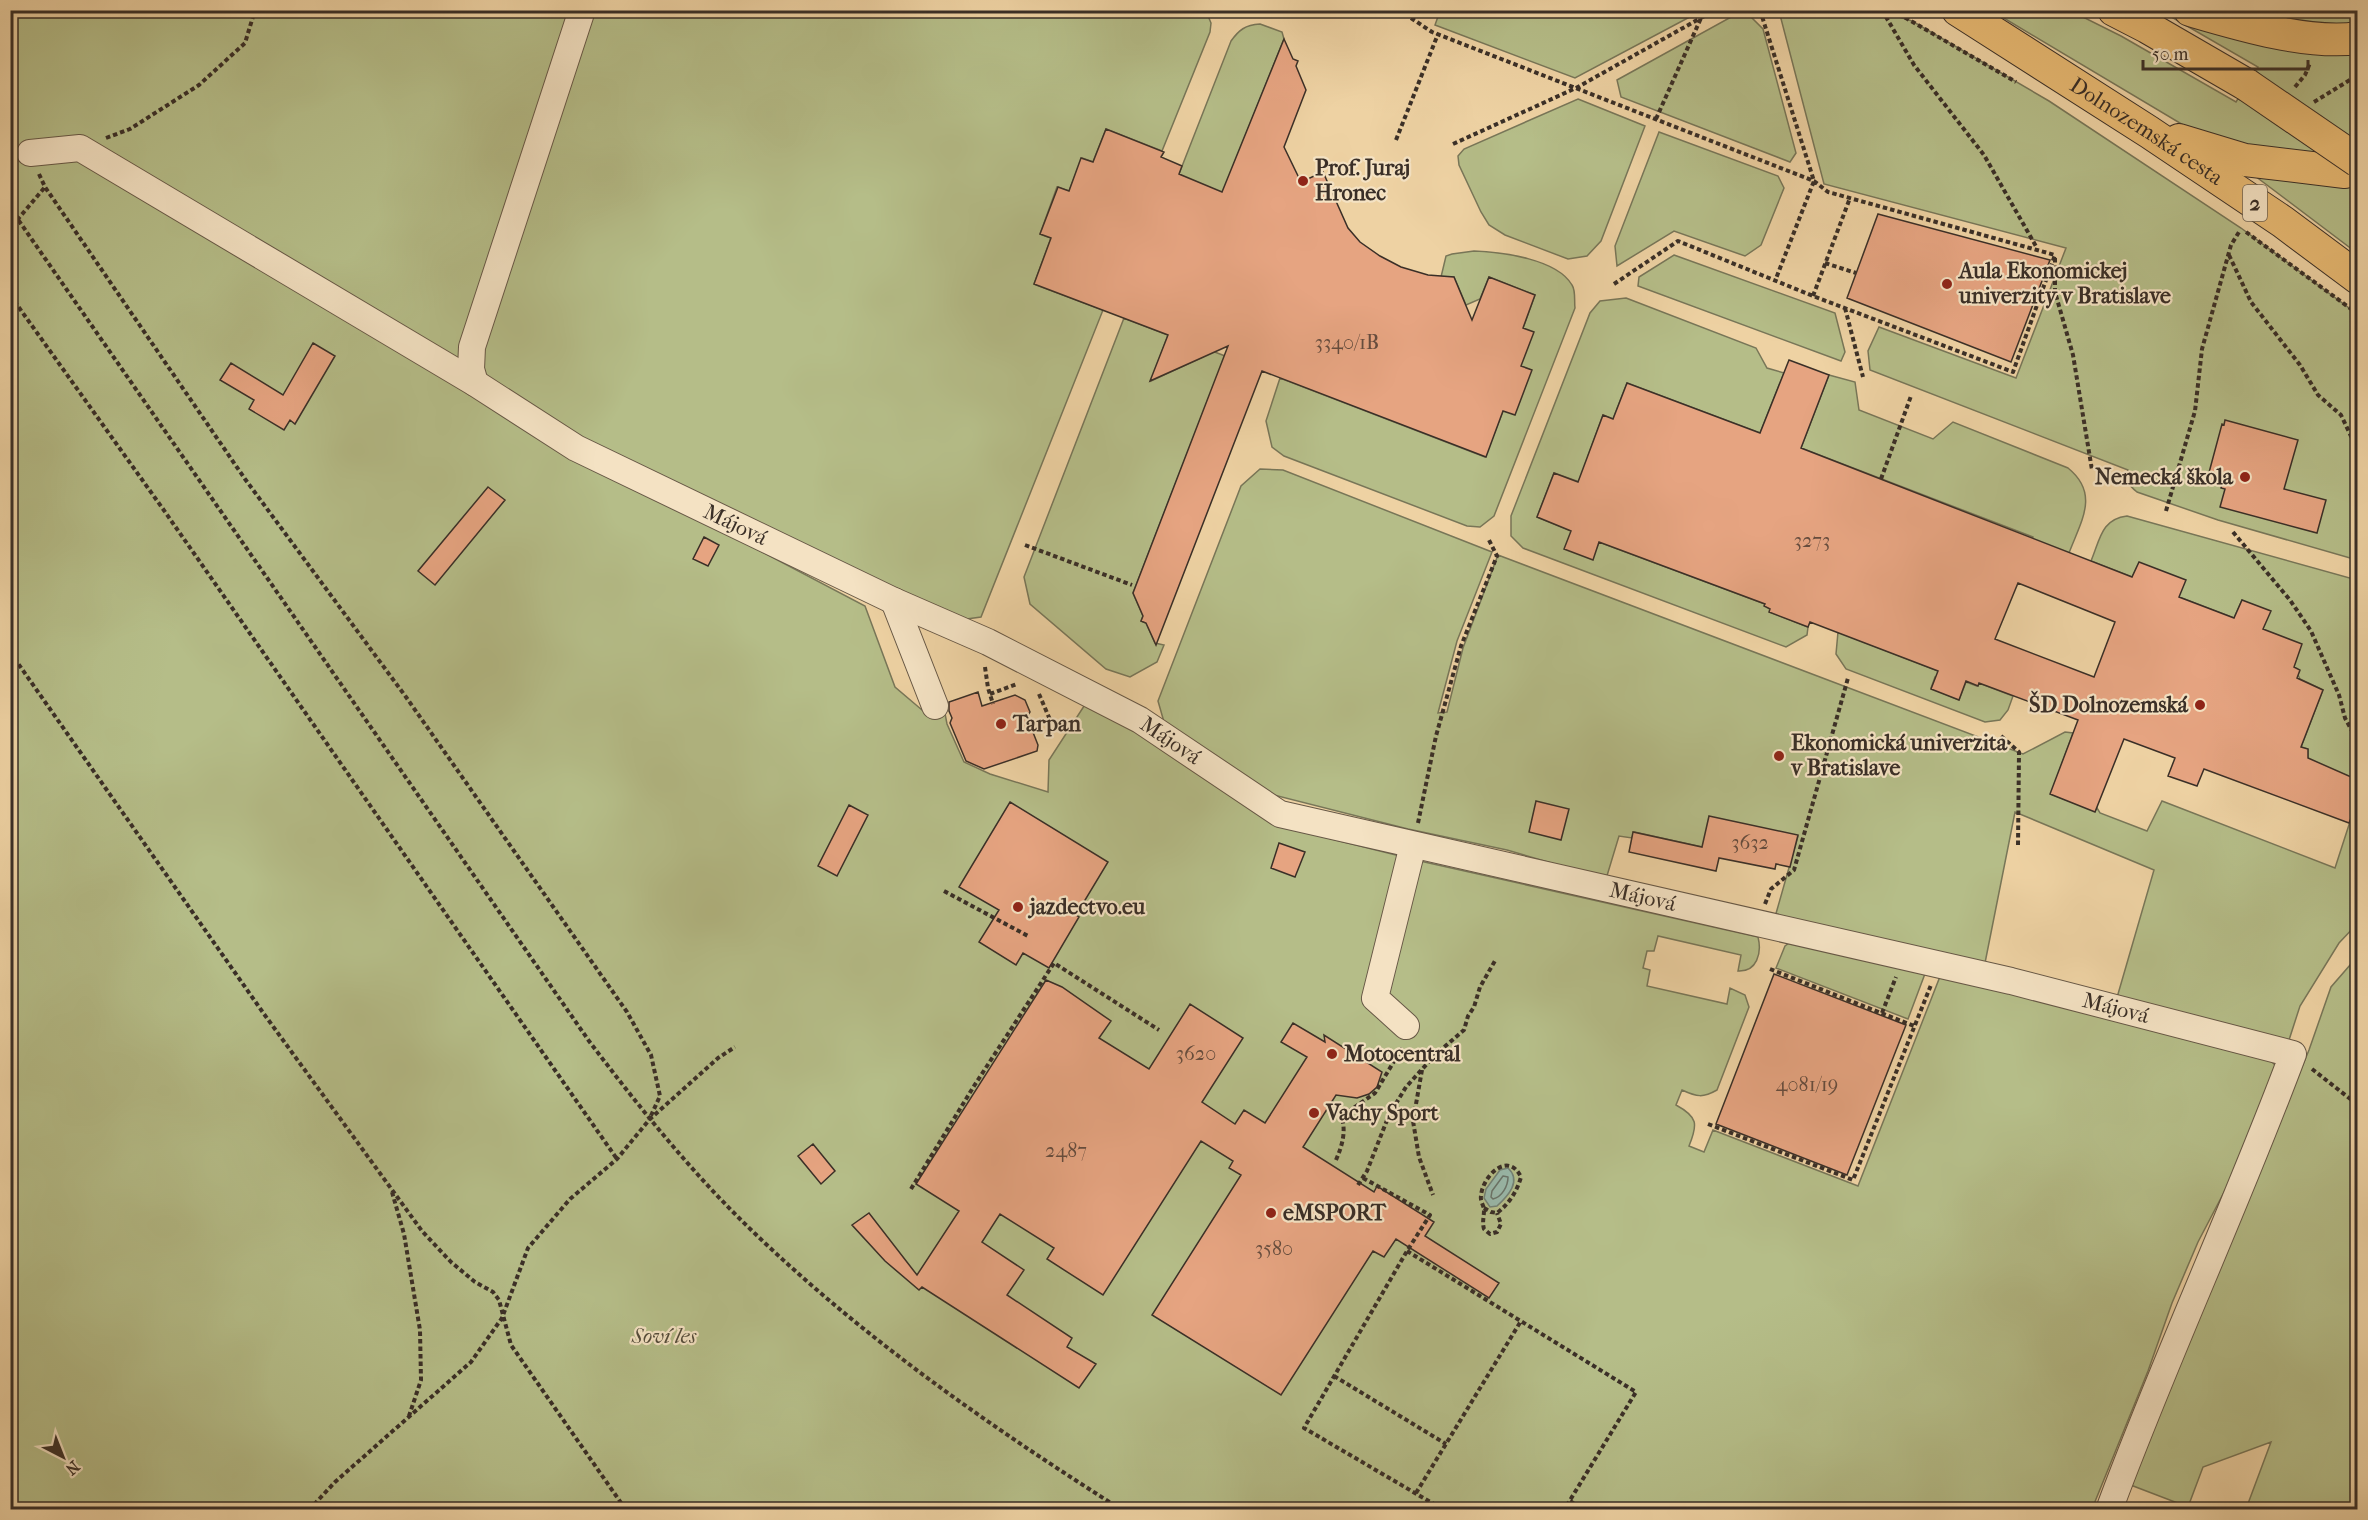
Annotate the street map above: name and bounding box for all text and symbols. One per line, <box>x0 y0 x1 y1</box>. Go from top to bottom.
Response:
scale bar <box>2143 33 2308 71</box>
text: 50 m <box>2152 44 2189 65</box>
street label: Dolnozemská cesta <box>2065 72 2228 191</box>
place label: Prof. Juraj Hronec <box>1315 155 1410 206</box>
marker: Prof. Juraj Hronec <box>1296 174 1310 188</box>
road number: 2 <box>2243 185 2267 221</box>
place label: Aula Ekonomickej univerzity v Bratislave <box>1957 258 2171 309</box>
marker: Aula Ekonomickej univerzity v Bratislave <box>1940 277 1954 291</box>
house number: 3340/1B <box>1315 331 1379 354</box>
place label: Nemecká škola <box>2095 464 2234 490</box>
marker: Nemecká škola <box>2238 470 2252 484</box>
street label: Májová <box>699 498 772 551</box>
house number: 3273 <box>1794 529 1830 552</box>
place label: ŠD Dolnozemská <box>2029 690 2189 718</box>
marker: ŠD Dolnozemská <box>2193 698 2207 712</box>
place label: Tarpan <box>1012 711 1081 737</box>
street label: Májová <box>1135 711 1206 771</box>
marker: Tarpan <box>994 717 1008 731</box>
place label: Ekonomická univerzita v Bratislave <box>1790 730 2008 781</box>
marker: Ekonomická univerzita v Bratislave <box>1772 749 1786 763</box>
house number: 3632 <box>1731 831 1769 854</box>
street label: Májová <box>1607 877 1679 917</box>
place label: jazdectvo.eu <box>1027 894 1146 920</box>
marker: jazdectvo.eu <box>1011 900 1025 914</box>
street label: Májová <box>2080 987 2153 1029</box>
place label: Motocentral <box>1343 1041 1461 1067</box>
house number: 3620 <box>1176 1042 1216 1065</box>
marker: Motocentral <box>1325 1047 1339 1061</box>
house number: 4081/19 <box>1776 1073 1838 1096</box>
place label: Vachy Sport <box>1325 1100 1440 1126</box>
marker: Vachy Sport <box>1307 1106 1321 1120</box>
house number: 2487 <box>1045 1139 1087 1162</box>
place label: eMSPORT <box>1283 1200 1387 1226</box>
marker: eMSPORT <box>1264 1206 1278 1220</box>
house number: 3580 <box>1255 1237 1293 1260</box>
park label: Soví les <box>631 1323 697 1349</box>
north arrow <box>33 1427 93 1487</box>
text: N <box>61 1457 84 1479</box>

